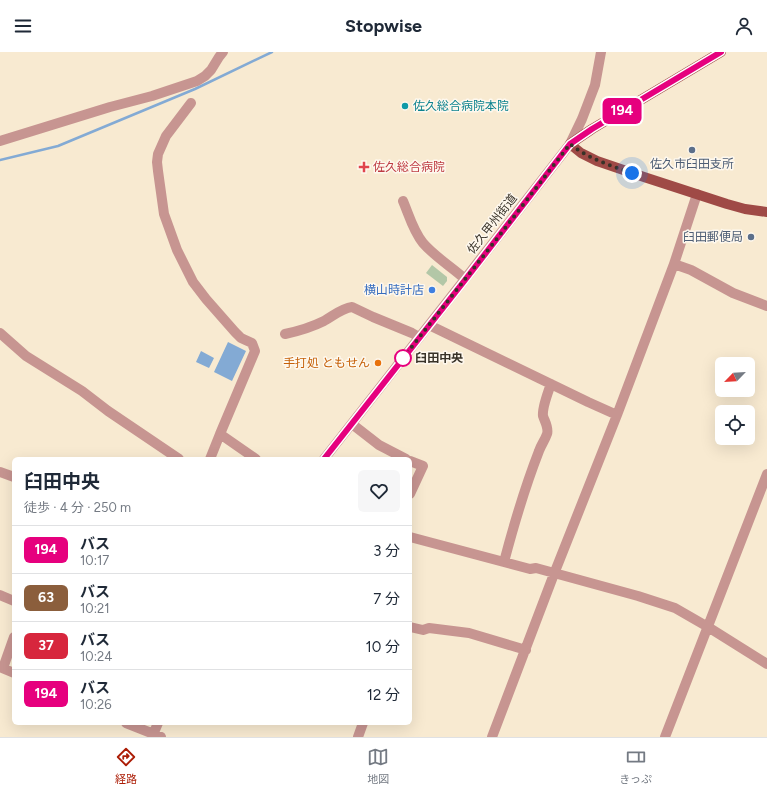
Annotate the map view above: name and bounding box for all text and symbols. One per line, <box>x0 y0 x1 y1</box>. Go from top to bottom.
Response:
icon: menu <box>12 15 34 37</box>
text: Stopwise <box>345 15 422 37</box>
icon: person <box>733 15 755 37</box>
line badge: 194 <box>599 98 645 124</box>
place label: 佐久総合病院本院 <box>413 99 509 113</box>
marker: 佐久総合病院本院 <box>400 101 410 111</box>
text: 194 <box>611 102 633 119</box>
marker: 佐久市臼田支所 <box>687 145 697 155</box>
place label: 佐久市臼田支所 <box>650 157 734 171</box>
place label: 佐久総合病院 <box>373 160 445 174</box>
marker: 佐久総合病院 <box>358 161 370 173</box>
your location <box>622 163 642 183</box>
street label: 佐久甲州街道 <box>464 191 520 257</box>
place label: 臼田郵便局 <box>683 230 743 244</box>
marker: 臼田郵便局 <box>746 232 756 242</box>
place label: 横山時計店 <box>364 283 424 297</box>
marker: 横山時計店 <box>427 285 437 295</box>
marker: 臼田中央 <box>394 349 412 367</box>
place label: 臼田中央 <box>415 351 463 365</box>
place label: 手打処 ともせん <box>283 356 370 370</box>
north arrow <box>715 357 755 397</box>
map controls <box>715 357 755 445</box>
marker: 手打処 ともせん <box>373 358 383 368</box>
button: locate <box>715 405 755 445</box>
text: 臼田中央 <box>24 470 100 493</box>
button: heart <box>358 470 400 512</box>
text: 徒歩 · 4 分 · 250 m <box>24 500 131 515</box>
text: バス <box>80 535 110 553</box>
text: 194 <box>35 541 57 558</box>
text: 3 分 <box>373 542 400 560</box>
text: 10:17 <box>80 553 109 568</box>
text: バス <box>80 583 110 601</box>
text: 63 <box>38 589 54 606</box>
text: 7 分 <box>373 590 400 608</box>
text: 10:21 <box>80 601 110 616</box>
text: バス <box>80 631 110 649</box>
text: 37 <box>38 637 54 654</box>
text: 10 分 <box>365 638 400 656</box>
text: 10:24 <box>80 649 112 664</box>
text: バス <box>80 679 110 697</box>
text: 194 <box>35 685 57 702</box>
text: 12 分 <box>367 686 400 704</box>
text: 10:26 <box>80 697 112 712</box>
tab: 経路 <box>115 746 137 786</box>
tab: 地図 <box>367 746 389 786</box>
tab: きっぷ <box>619 746 652 786</box>

